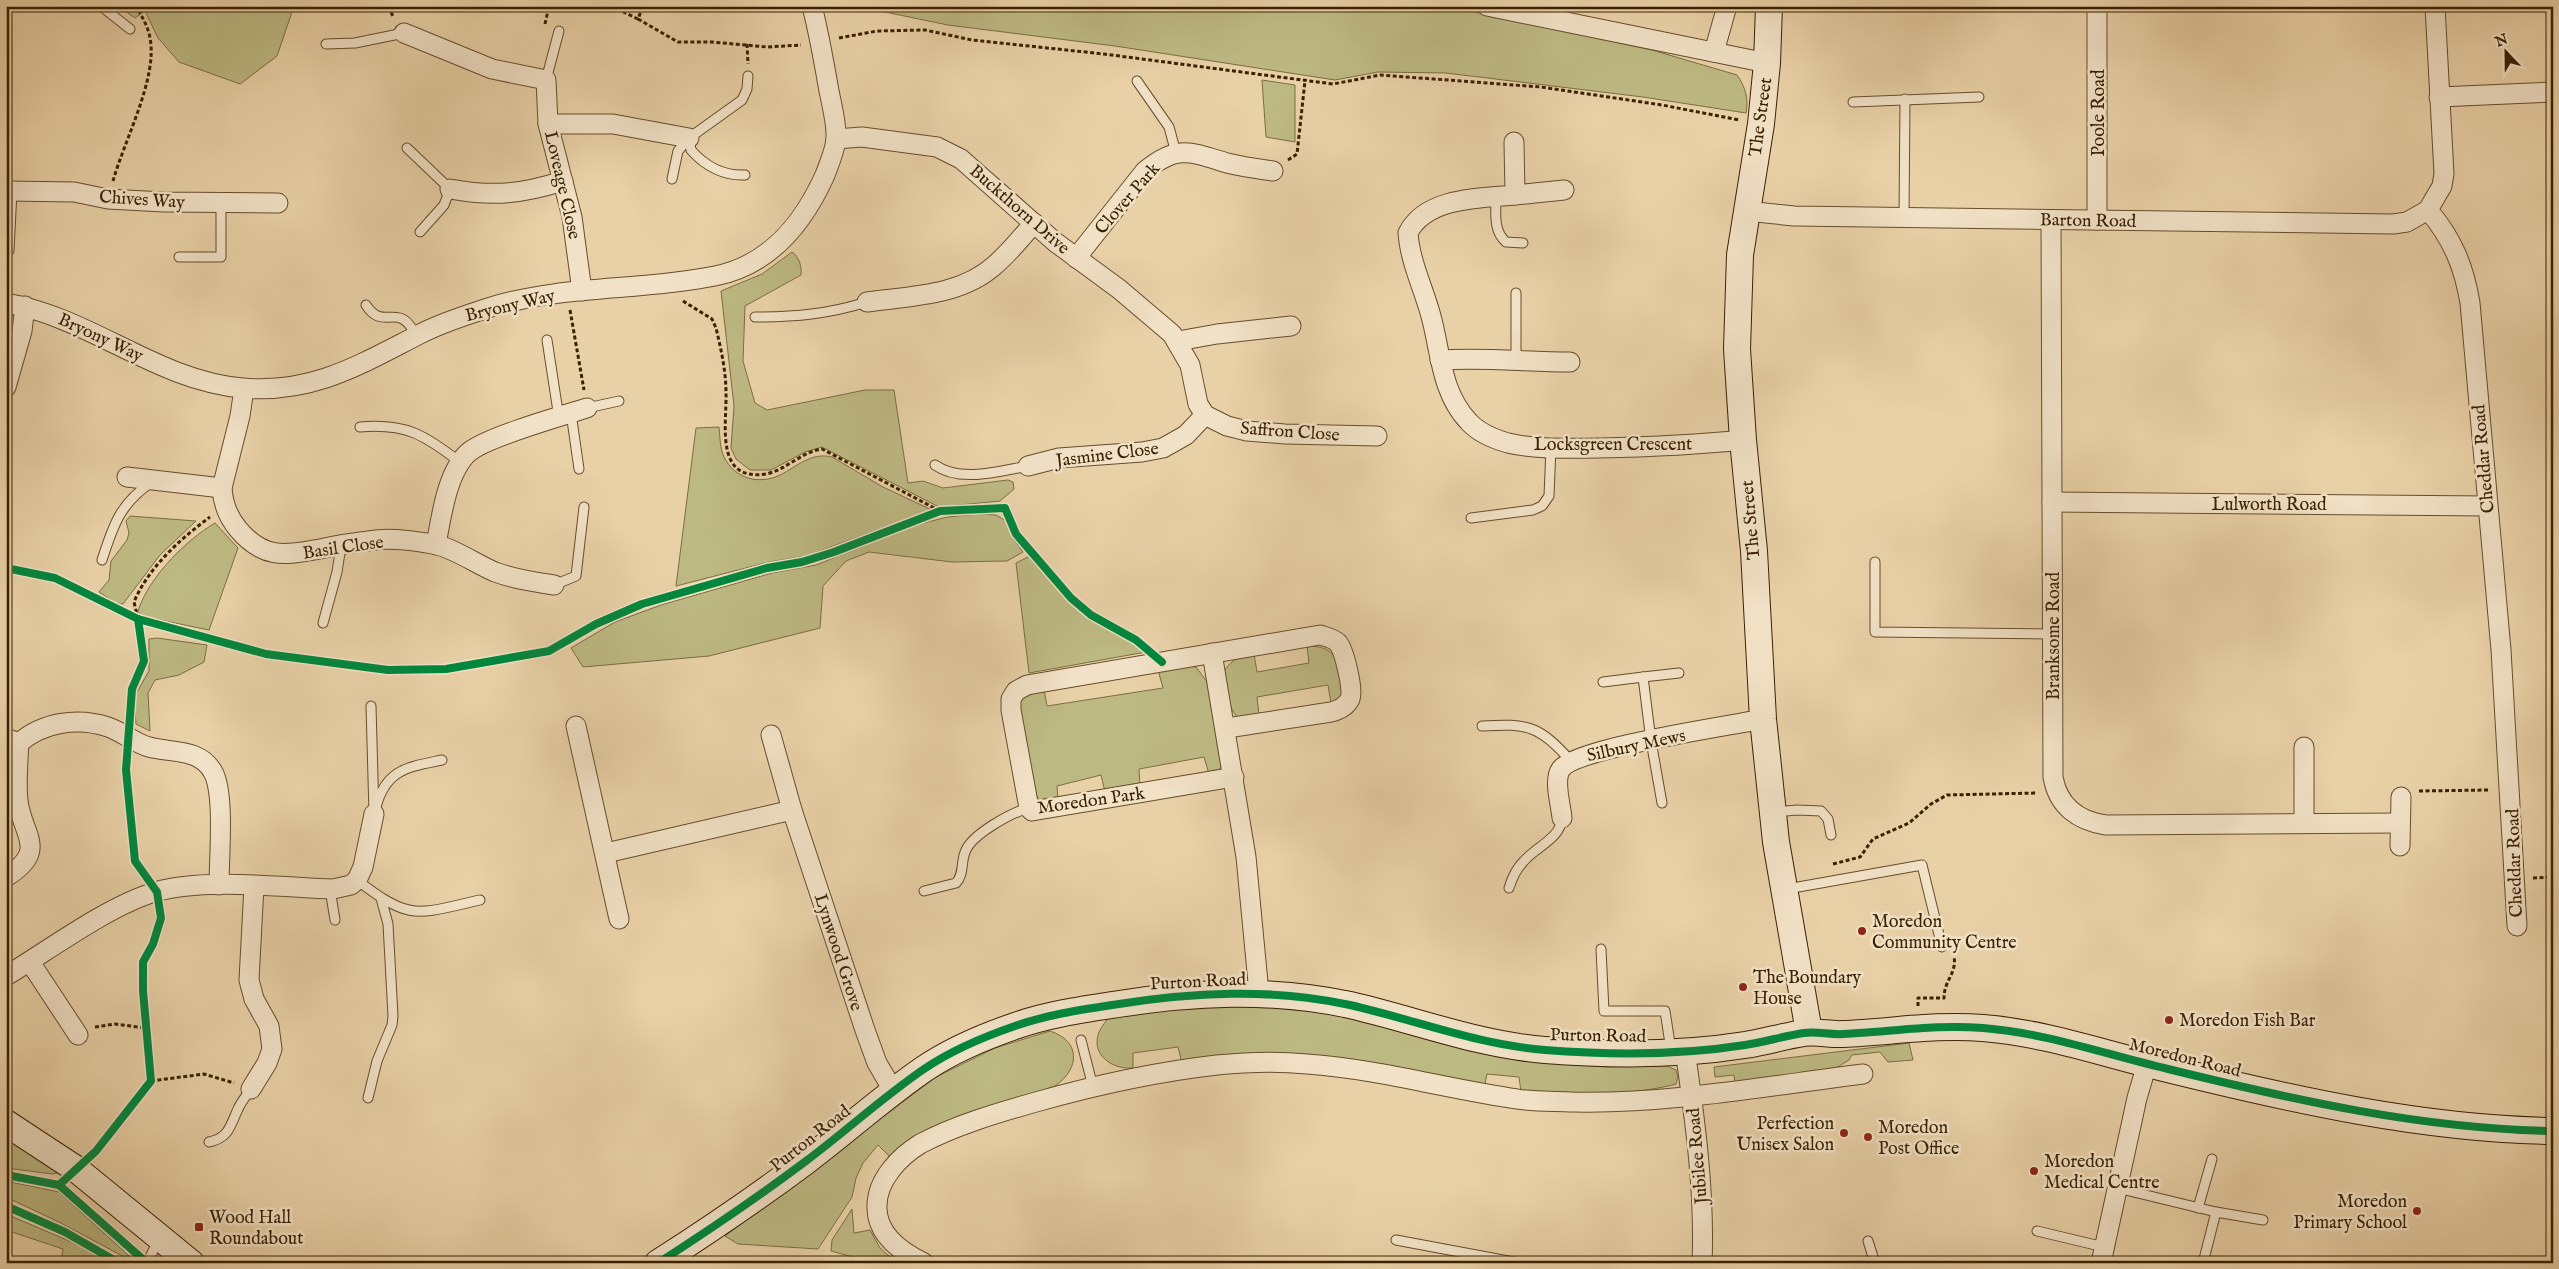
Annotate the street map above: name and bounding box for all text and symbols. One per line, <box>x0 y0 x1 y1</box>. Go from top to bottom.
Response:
north arrow <box>2482 28 2532 78</box>
text: N <box>2492 30 2510 52</box>
street label: Poole Road <box>2088 69 2111 157</box>
street label: The Street <box>1745 76 1778 158</box>
street label: Loveage Close <box>538 129 585 242</box>
street label: Clover Park <box>1091 158 1166 240</box>
street label: Buckthorn Drive <box>964 160 1074 260</box>
street label: Chives Way <box>98 186 186 215</box>
street label: Barton Road <box>2040 209 2137 234</box>
street label: Bryony Way <box>463 285 558 328</box>
street label: Bryony Way <box>54 309 147 368</box>
street label: Cheddar Road <box>2468 403 2501 514</box>
street label: Saffron Close <box>1239 418 1340 447</box>
street label: Locksgreen Crescent <box>1534 434 1692 457</box>
street label: Jasmine Close <box>1052 438 1160 473</box>
street label: The Street <box>1737 479 1766 561</box>
street label: Lulworth Road <box>2211 494 2327 517</box>
street label: Basil Close <box>301 531 385 566</box>
street label: Branksome Road <box>2043 571 2066 700</box>
street label: Silbury Mews <box>1585 725 1688 768</box>
street label: Moredon Park <box>1036 783 1147 820</box>
street label: Cheddar Road <box>2502 808 2529 918</box>
street label: Lynwood Grove <box>808 891 867 1014</box>
place label: Moredon Community Centre <box>1872 911 2017 955</box>
marker: Moredon Community Centre <box>1856 925 1868 937</box>
place label: The Boundary House <box>1753 967 1861 1011</box>
street label: Purton Road <box>1149 968 1247 997</box>
marker: The Boundary House <box>1737 981 1749 993</box>
place label: Moredon Fish Bar <box>2179 1010 2316 1033</box>
marker: Moredon Fish Bar <box>2163 1014 2175 1026</box>
street label: Purton Road <box>1550 1024 1647 1049</box>
street label: Moredon Road <box>2126 1033 2243 1084</box>
street label: Purton Road <box>766 1100 856 1178</box>
street label: Jubilee Road <box>1683 1106 1714 1207</box>
place label: Perfection Unisex Salon <box>1736 1113 1834 1157</box>
place label: Moredon Post Office <box>1878 1117 1959 1161</box>
marker: Perfection Unisex Salon <box>1838 1127 1850 1139</box>
marker: Moredon Post Office <box>1862 1131 1874 1143</box>
place label: Moredon Medical Centre <box>2044 1151 2159 1195</box>
marker: Moredon Medical Centre <box>2028 1165 2040 1177</box>
place label: Moredon Primary School <box>2293 1191 2407 1235</box>
marker: Moredon Primary School <box>2411 1205 2423 1217</box>
place label: Wood Hall Roundabout <box>209 1207 303 1251</box>
marker: Wood Hall Roundabout <box>193 1221 205 1233</box>

